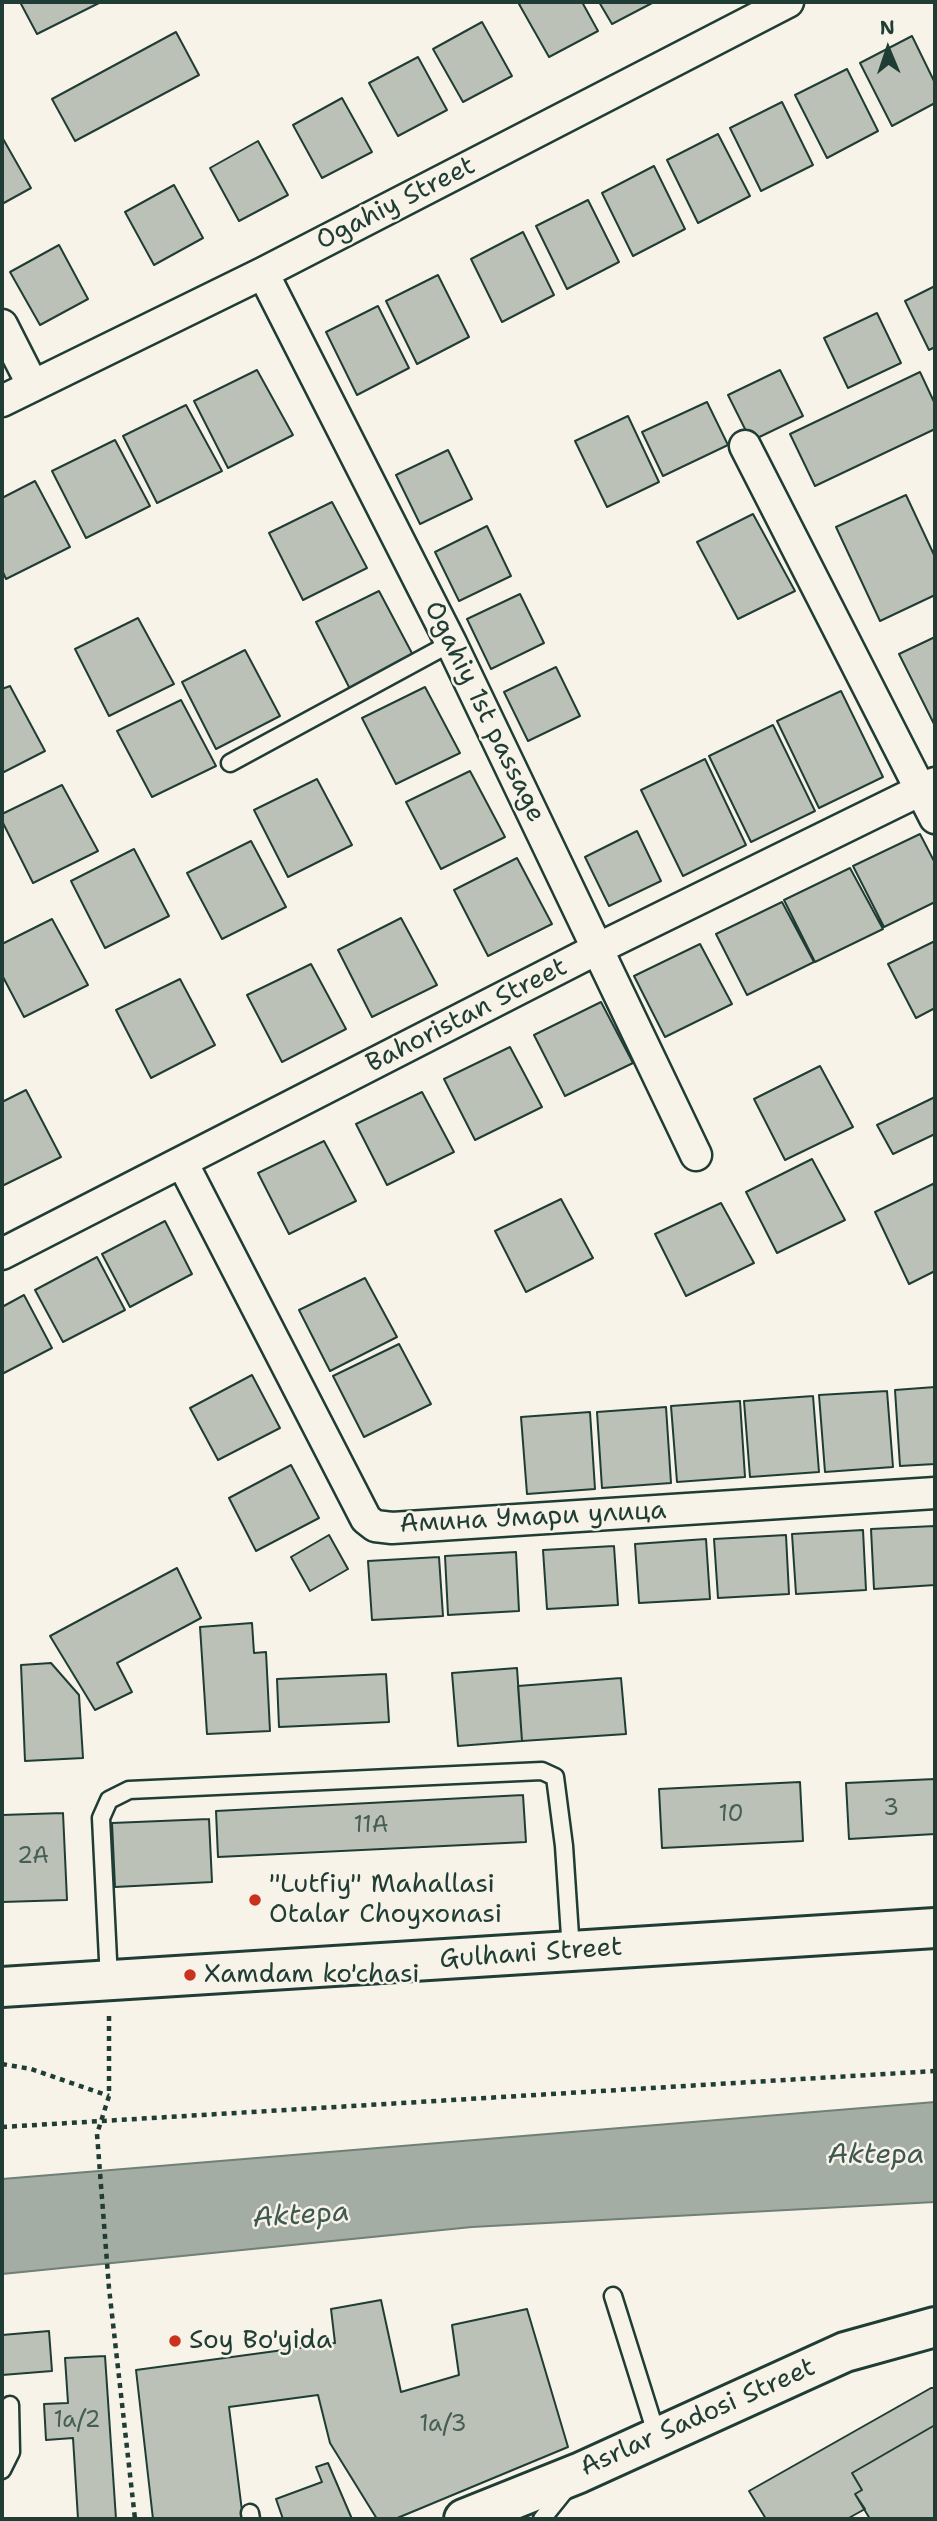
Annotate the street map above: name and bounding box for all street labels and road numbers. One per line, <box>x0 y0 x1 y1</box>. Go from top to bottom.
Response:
street label: Ogahiy Street <box>311 151 481 257</box>
street label: Ogahiy 1st passage <box>417 596 551 828</box>
street label: Bahoristan Street <box>361 952 573 1080</box>
street label: Амина Умари улица <box>399 1495 667 1541</box>
street label: Gulhani Street <box>439 1932 623 1976</box>
street label: Asrlar Sadosi Street <box>576 2352 820 2484</box>

